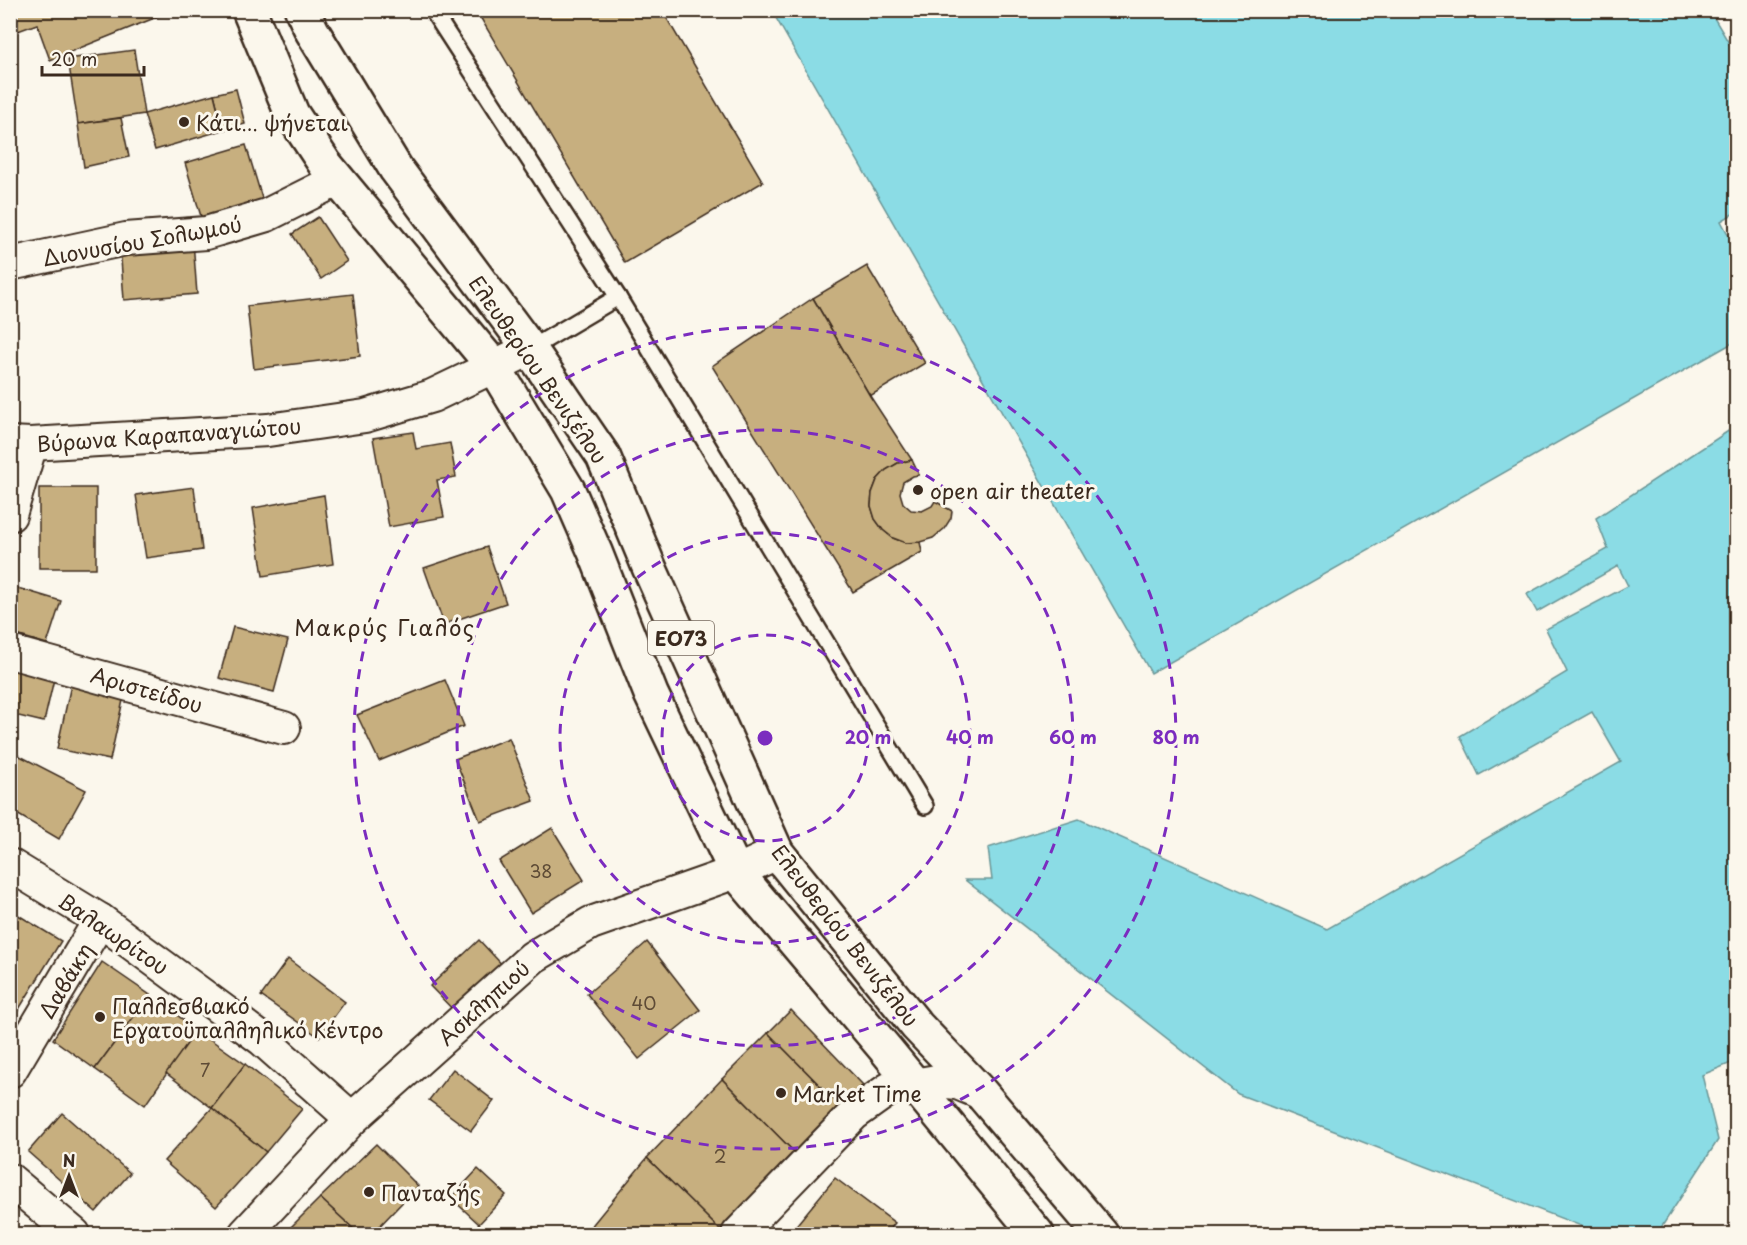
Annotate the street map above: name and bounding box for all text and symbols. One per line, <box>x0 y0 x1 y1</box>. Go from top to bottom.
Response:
scale bar <box>42 39 144 77</box>
text: 20 m <box>51 45 97 72</box>
place label: Κάτι... ψήνεται <box>196 106 348 138</box>
marker: Κάτι... ψήνεται <box>177 115 191 129</box>
street label: Διονυσίου Σολωμού <box>40 207 244 273</box>
street label: Ελευθερίου Βενιζέλου <box>462 268 616 470</box>
street label: Βύρωνα Καραπαναγιώτου <box>36 409 302 459</box>
place label: open air theater <box>930 474 1095 506</box>
marker: open air theater <box>911 483 925 497</box>
district label: Μακρύς Γιαλός <box>294 610 476 643</box>
road number: ΕΟ73 <box>648 621 714 655</box>
street label: Αριστείδου <box>87 658 207 720</box>
text: 20 m <box>845 723 891 750</box>
text: 40 m <box>946 723 994 750</box>
text: 60 m <box>1049 723 1097 750</box>
text: 80 m <box>1152 723 1200 750</box>
centre of rings <box>755 728 775 748</box>
street label: Ελευθερίου Βενιζέλου <box>765 837 927 1033</box>
house number: 38 <box>529 857 553 884</box>
street label: Βαλαωρίτου <box>52 884 176 982</box>
street label: Δαβάκη <box>30 936 100 1024</box>
street label: Ασκληπιού <box>430 952 536 1052</box>
place label: Παλλεσβιακό Εργατοϋπαλληλικό Κέντρο <box>112 989 383 1045</box>
house number: 40 <box>631 989 657 1016</box>
marker: Παλλεσβιακό Εργατοϋπαλληλικό Κέντρο <box>93 1010 107 1024</box>
house number: 7 <box>200 1056 210 1083</box>
place label: Market Time <box>793 1077 922 1109</box>
marker: Market Time <box>774 1086 788 1100</box>
house number: 2 <box>714 1142 726 1169</box>
north arrow <box>39 1146 99 1206</box>
text: N <box>63 1148 75 1172</box>
place label: Πανταζής <box>381 1176 481 1208</box>
marker: Πανταζής <box>362 1185 376 1199</box>

